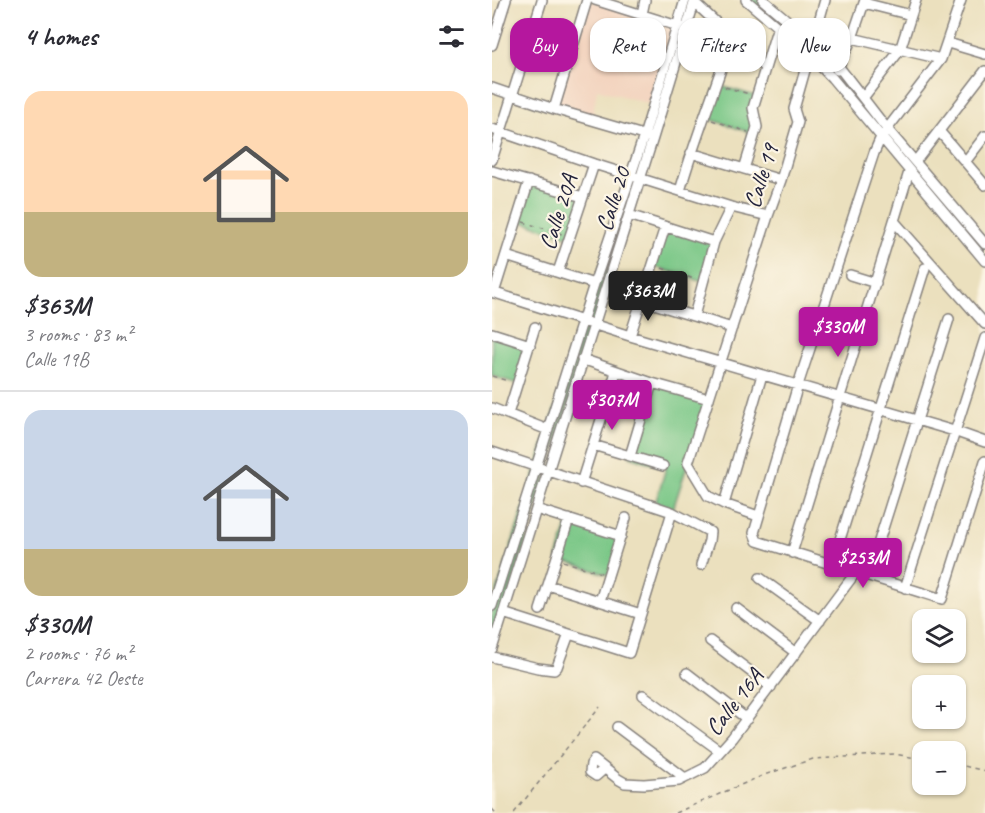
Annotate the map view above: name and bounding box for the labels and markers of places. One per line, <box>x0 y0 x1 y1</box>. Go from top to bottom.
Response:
pin: $363M <box>606 271 690 322</box>
pin: $330M <box>796 307 880 358</box>
pin: $307M <box>570 380 654 431</box>
pin: $253M <box>821 538 905 589</box>

